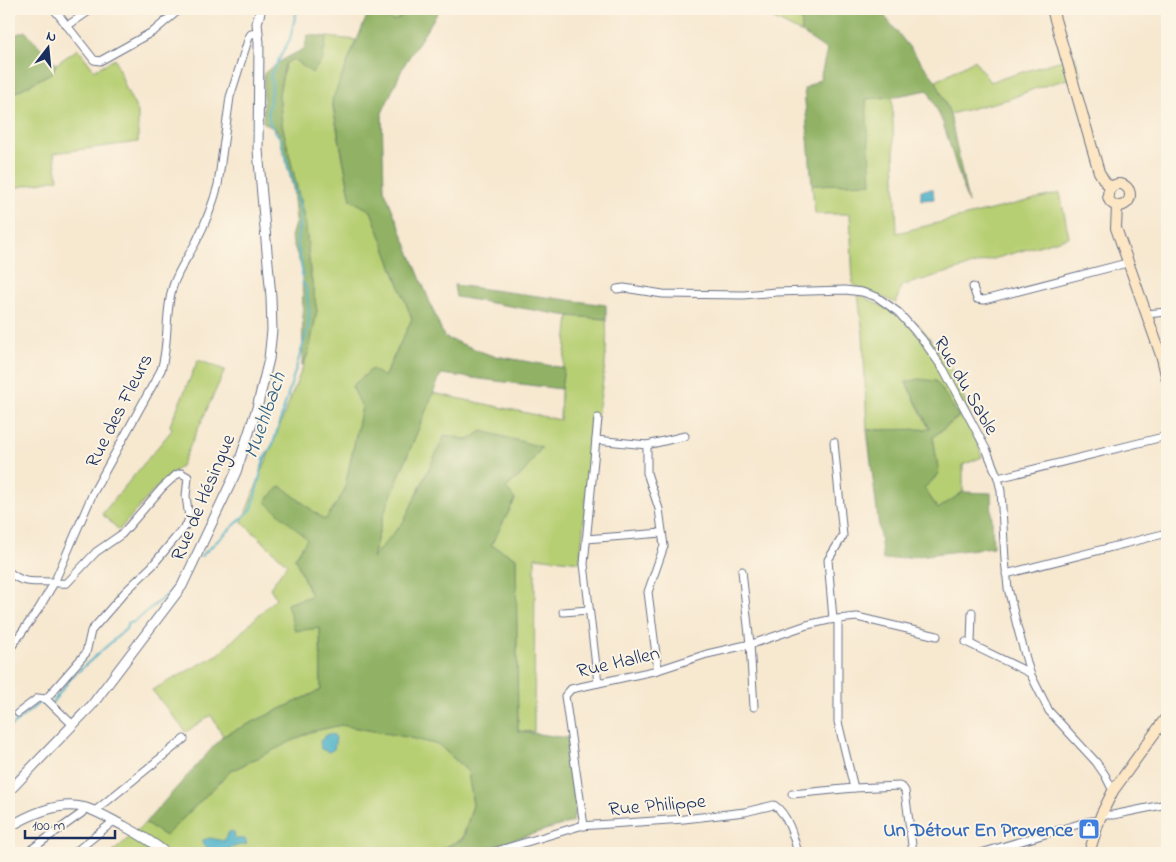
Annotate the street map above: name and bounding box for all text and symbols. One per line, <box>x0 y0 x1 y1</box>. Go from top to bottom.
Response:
north arrow <box>22 22 72 72</box>
text: N <box>44 26 59 48</box>
street label: Rue du Sable <box>925 331 1005 441</box>
street label: Rue des Fleurs <box>79 349 161 473</box>
water label: Muehlbach <box>237 368 295 463</box>
street label: Rue de Hésingue <box>165 430 245 566</box>
street label: Rue Hallen <box>574 640 663 687</box>
street label: Rue Philippe <box>607 788 707 825</box>
scale bar <box>25 807 115 839</box>
text: 100 m <box>32 815 65 837</box>
place label: Un Détour En Provence <box>883 817 1074 846</box>
shop icon: Un Détour En Provence <box>1077 817 1101 841</box>

